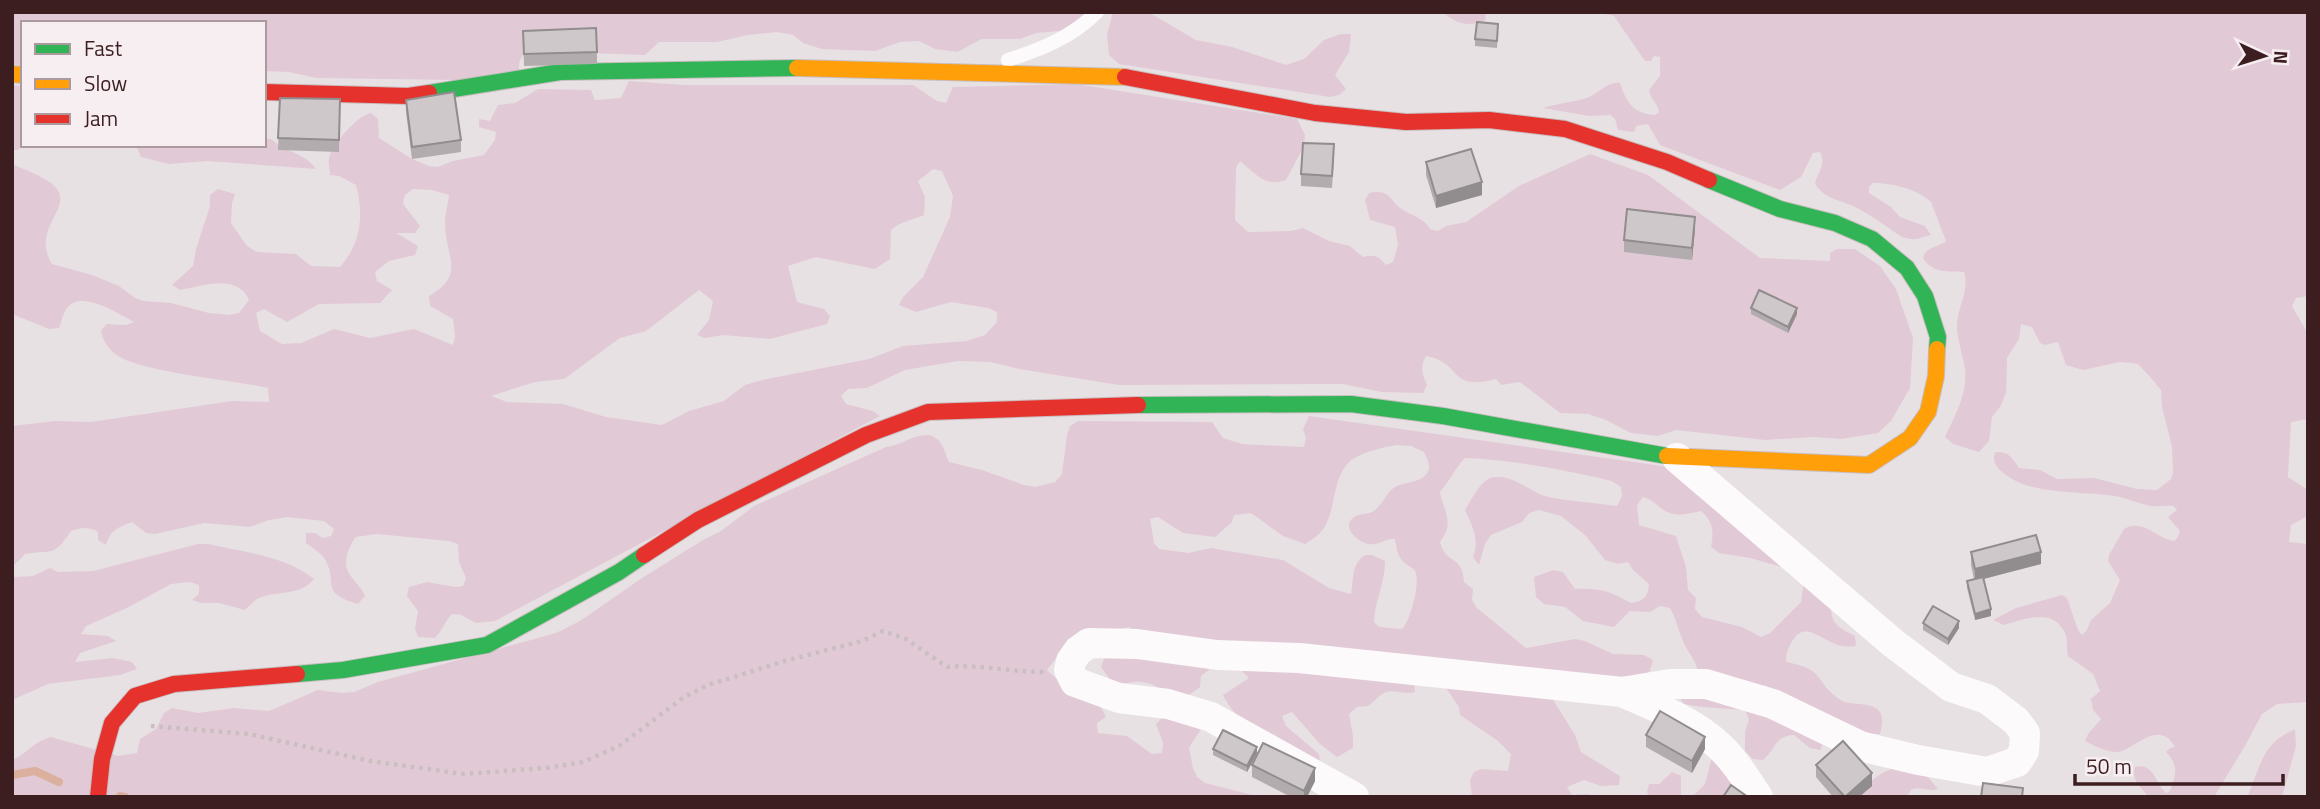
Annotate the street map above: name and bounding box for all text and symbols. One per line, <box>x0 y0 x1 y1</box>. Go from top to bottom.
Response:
legend <box>21 21 266 147</box>
north arrow <box>2229 21 2299 91</box>
text: Fast <box>84 32 123 64</box>
text: N <box>2267 50 2296 65</box>
text: Slow <box>84 67 127 99</box>
text: Jam <box>84 102 118 134</box>
scale bar <box>2075 742 2283 786</box>
text: 50 m <box>2086 750 2132 782</box>

